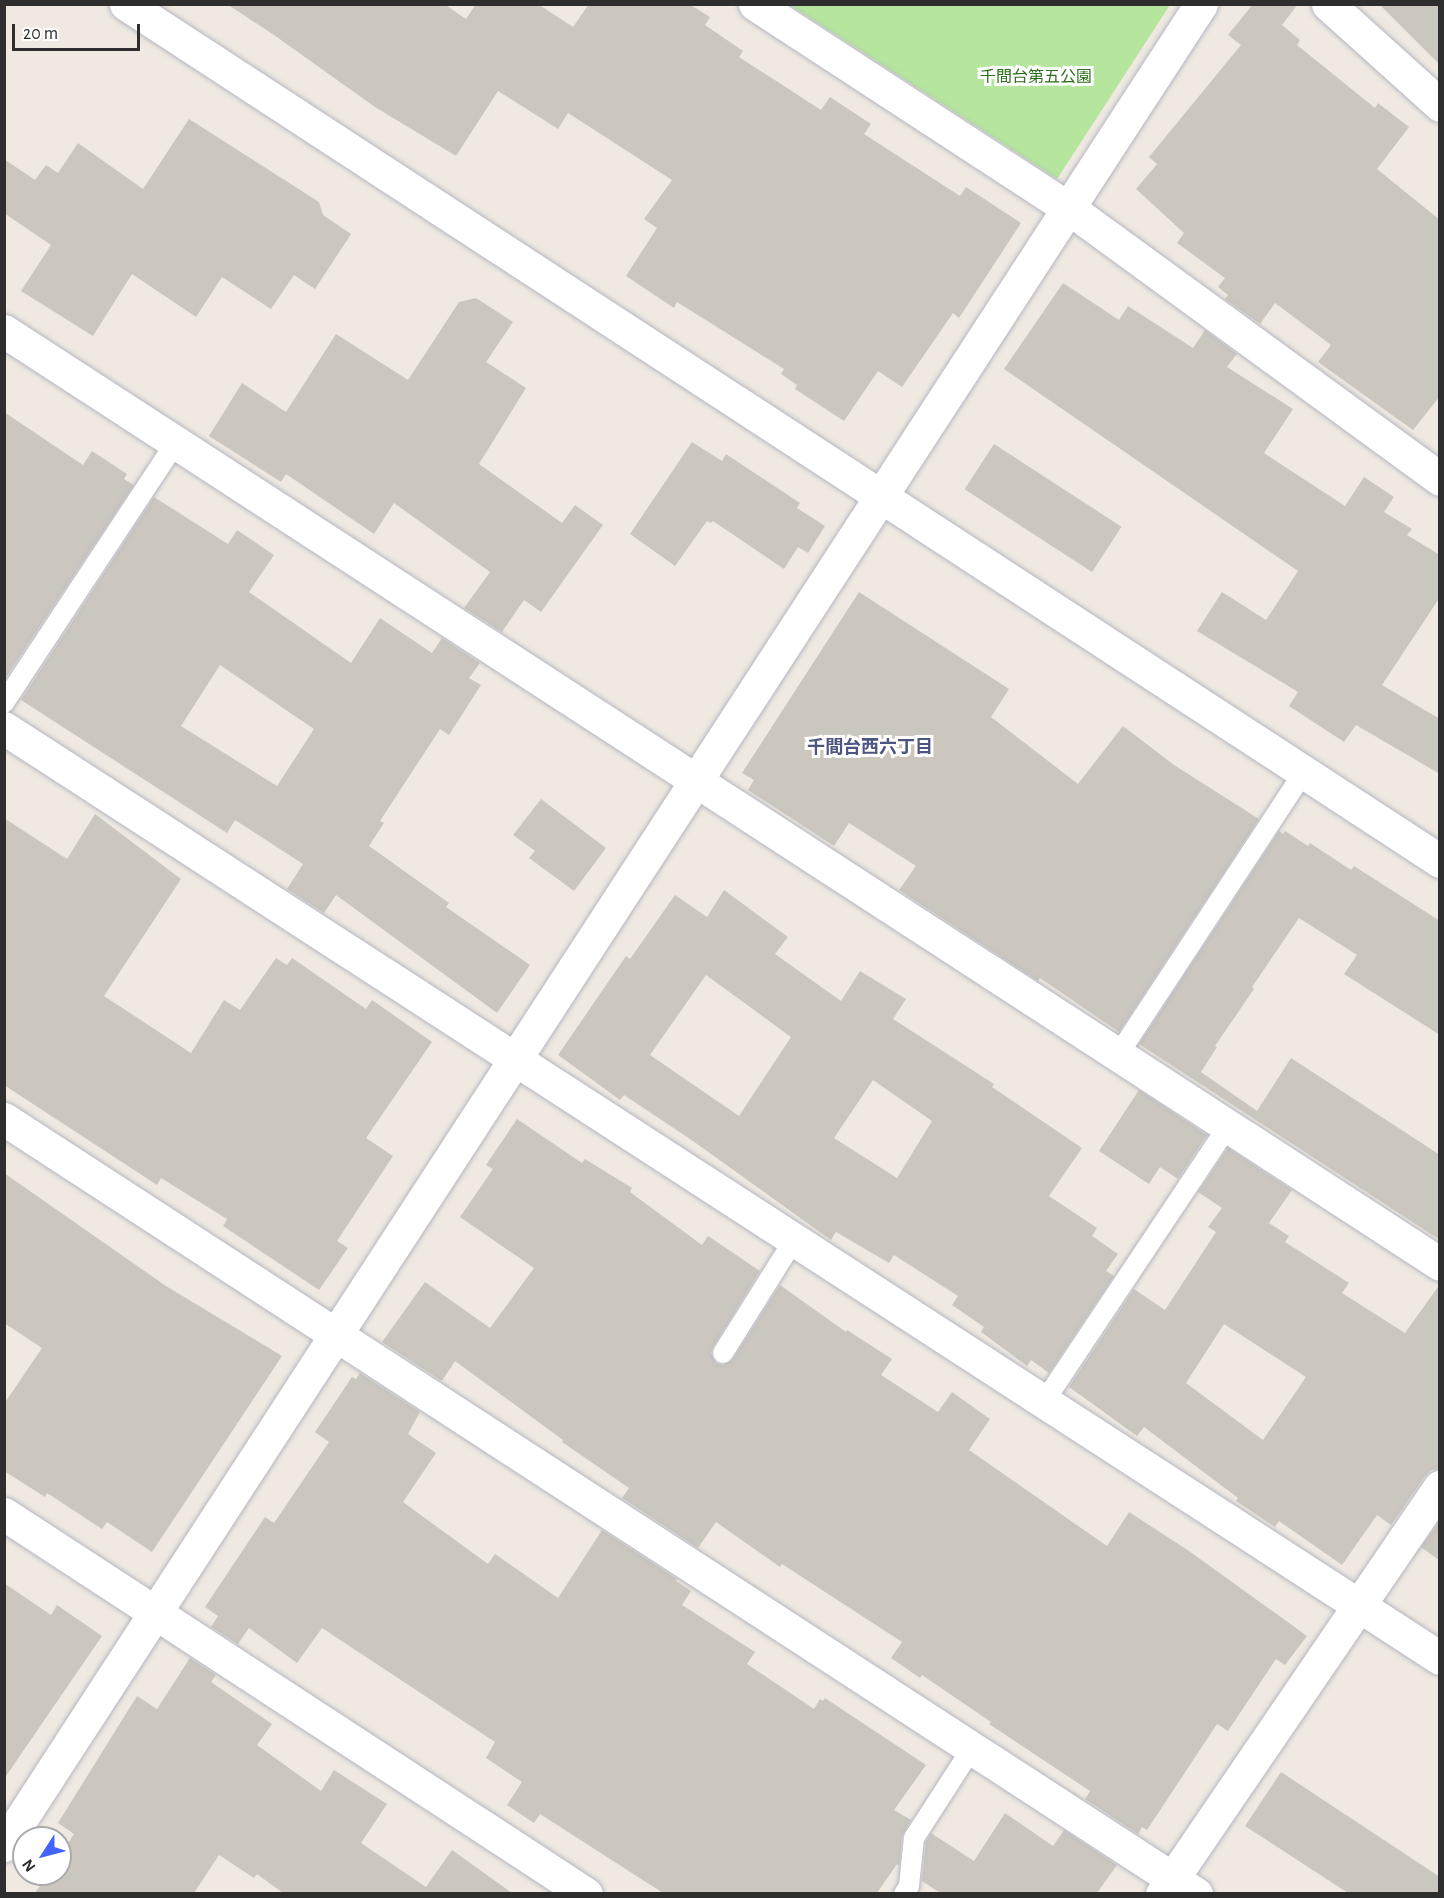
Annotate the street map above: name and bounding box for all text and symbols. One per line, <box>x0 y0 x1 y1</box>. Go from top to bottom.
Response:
scale bar <box>15 12 142 50</box>
text: 20 m <box>23 25 58 43</box>
park label: 千間台第五公園 <box>980 67 1092 87</box>
district label: 千間台西六丁目 <box>807 737 933 759</box>
north arrow <box>12 1826 72 1886</box>
text: N <box>19 1856 39 1875</box>

